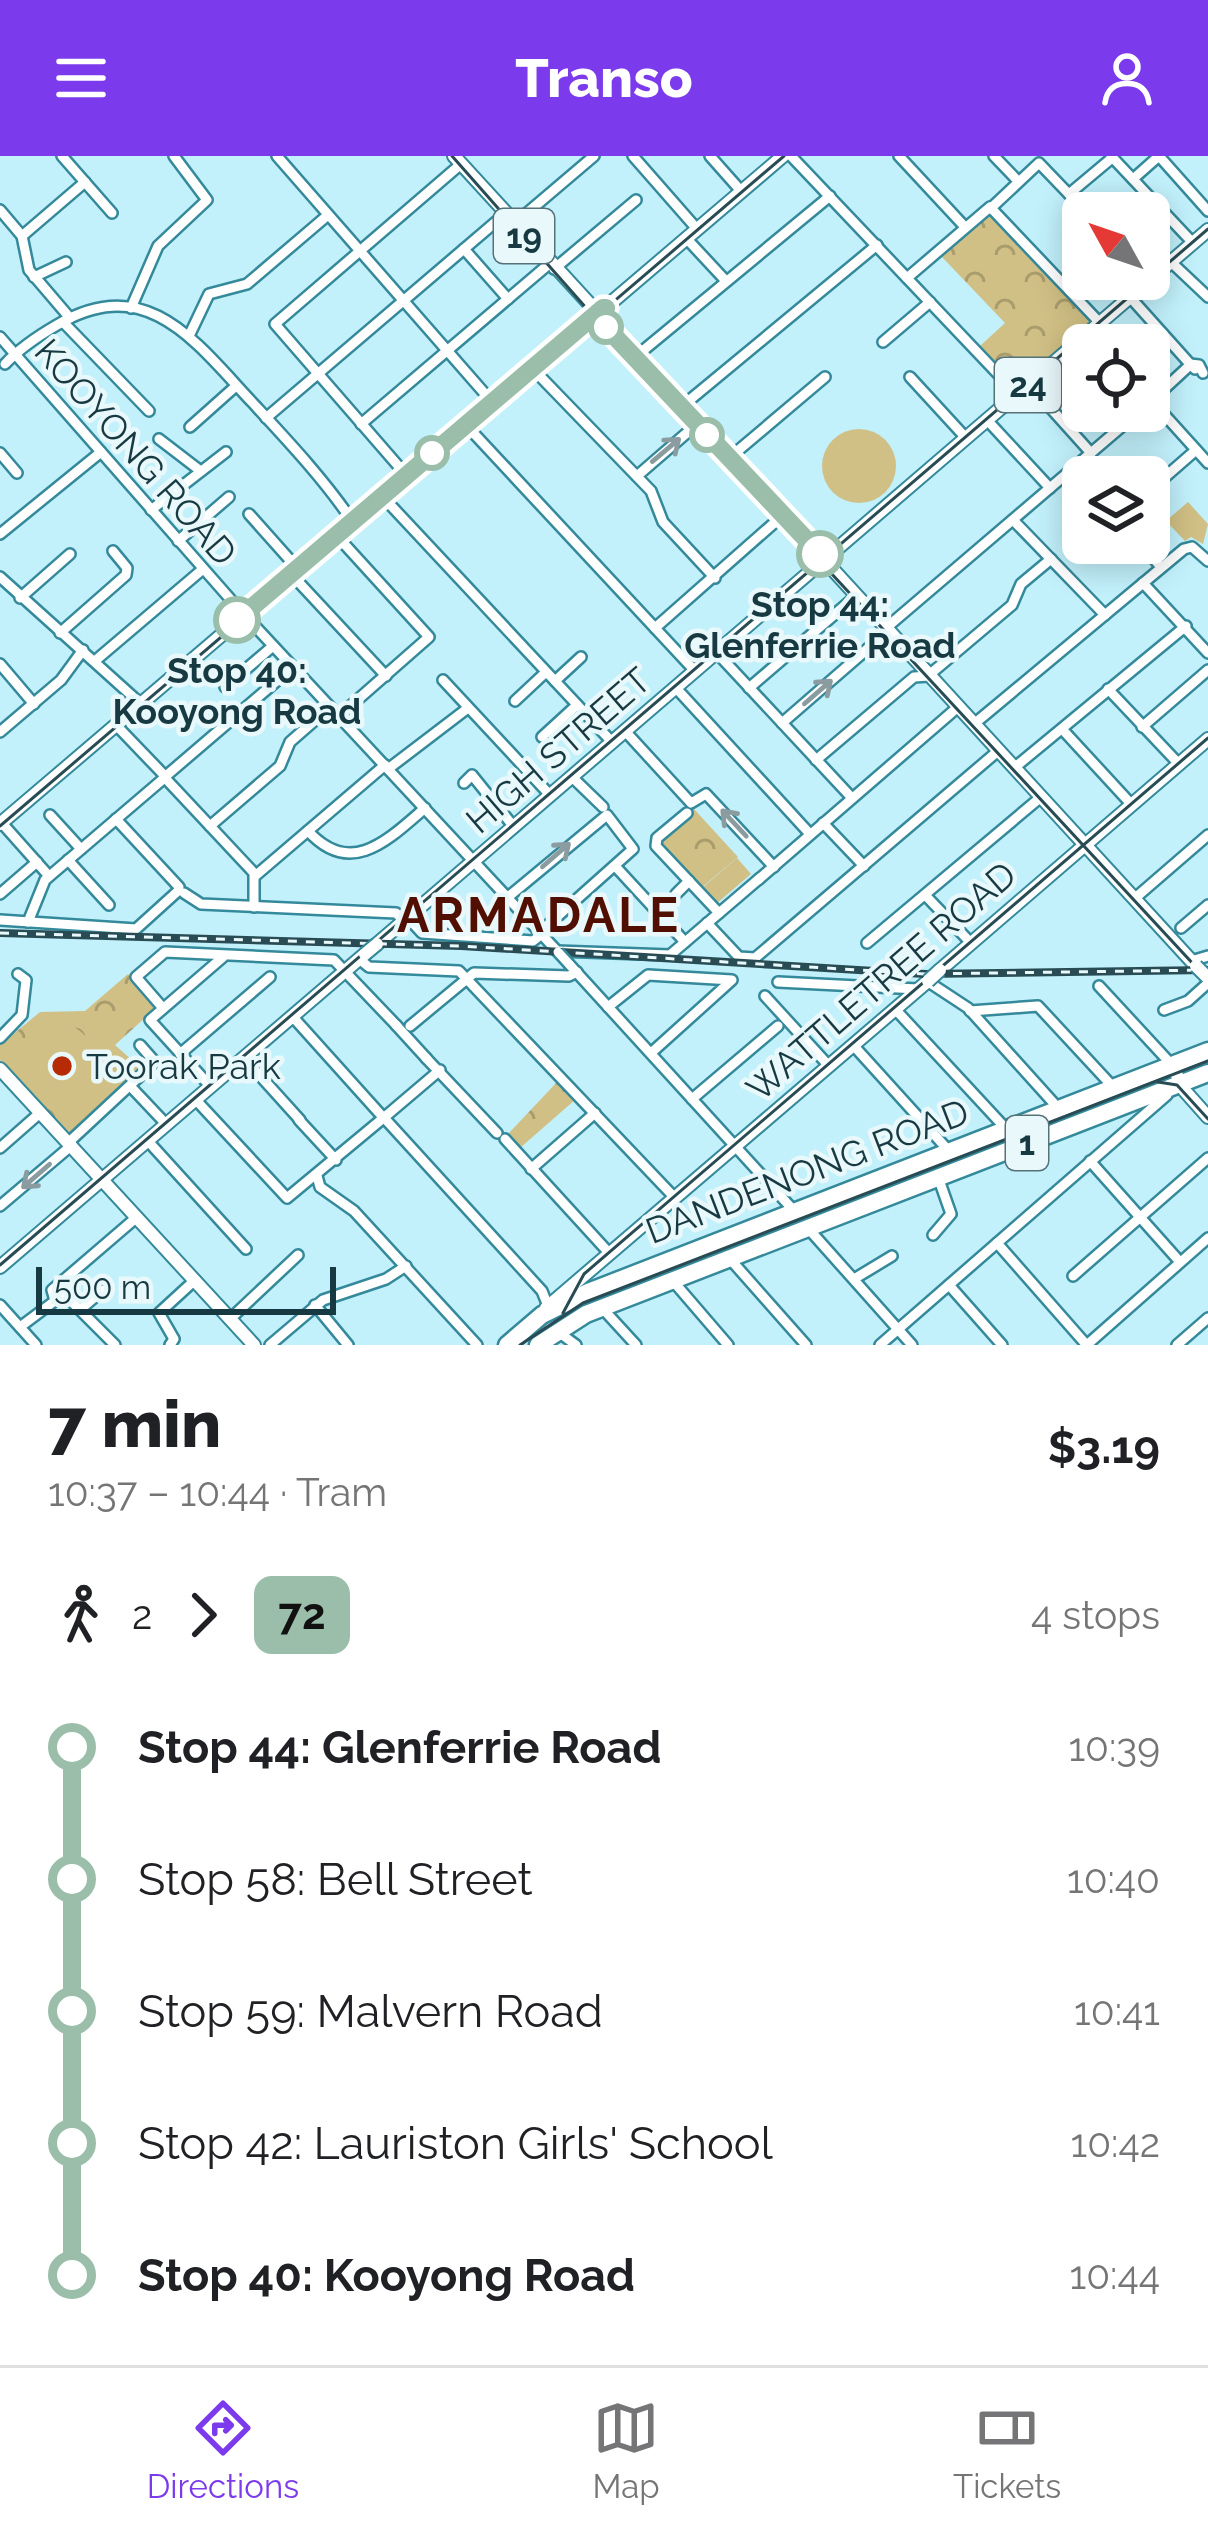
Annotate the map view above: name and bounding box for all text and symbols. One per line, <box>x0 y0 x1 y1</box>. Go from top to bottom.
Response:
icon: menu <box>48 45 114 111</box>
icon: person <box>1094 45 1160 111</box>
text: Transo <box>515 46 693 110</box>
north arrow <box>1062 192 1170 300</box>
map controls <box>1062 192 1170 564</box>
road number: 19 <box>494 209 554 263</box>
unlabelled marker <box>590 311 622 343</box>
button: locate <box>1062 324 1170 432</box>
street label: KOOYONG ROAD <box>27 331 245 573</box>
road number: 24 <box>995 358 1061 412</box>
unlabelled marker <box>691 419 723 451</box>
unlabelled marker <box>416 437 448 469</box>
one-way arrow <box>650 437 681 465</box>
button: layers <box>1062 456 1170 564</box>
marker: Stop 44: Glenferrie Road <box>798 532 842 576</box>
place label: Stop 44: Glenferrie Road <box>684 583 956 666</box>
marker: Stop 40: Kooyong Road <box>215 598 259 642</box>
place label: Stop 40: Kooyong Road <box>113 649 361 732</box>
street label: HIGH STREET <box>457 659 659 841</box>
one-way arrow <box>802 678 833 706</box>
one-way arrow <box>721 809 748 839</box>
one-way arrow <box>540 842 571 869</box>
street label: WATTLETREE ROAD <box>738 853 1024 1109</box>
district label: ARMADALE <box>397 887 681 943</box>
place label: Toorak Park <box>86 1045 281 1087</box>
marker: Toorak Park <box>49 1053 75 1079</box>
street label: DANDENONG ROAD <box>640 1090 974 1252</box>
road number: 1 <box>1006 1116 1048 1170</box>
one-way arrow <box>21 1161 52 1189</box>
scale bar <box>36 1261 336 1314</box>
text: 500 m <box>54 1268 151 1307</box>
text: 7 min <box>48 1385 221 1462</box>
text: $3.19 <box>1048 1421 1160 1474</box>
text: 10:37 – 10:44 · Tram <box>48 1469 387 1515</box>
icon: walk <box>48 1582 114 1648</box>
icon: forward <box>170 1582 236 1648</box>
text: 72 <box>278 1590 326 1639</box>
text: 2 <box>132 1592 152 1638</box>
text: 4 stops <box>1031 1592 1160 1638</box>
text: Stop 44: Glenferrie Road <box>138 1721 661 1774</box>
text: 10:39 <box>1068 1724 1160 1770</box>
text: Stop 58: Bell Street <box>138 1853 533 1906</box>
text: 10:40 <box>1067 1856 1160 1902</box>
text: Stop 59: Malvern Road <box>138 1985 603 2038</box>
text: 10:41 <box>1074 1988 1160 2034</box>
text: Stop 42: Lauriston Girls' School <box>138 2117 773 2170</box>
text: 10:42 <box>1070 2120 1160 2166</box>
text: Stop 40: Kooyong Road <box>138 2249 635 2302</box>
text: 10:44 <box>1070 2252 1160 2298</box>
tab: Directions <box>147 2395 299 2506</box>
tab: Map <box>593 2395 660 2506</box>
tab: Tickets <box>953 2395 1061 2506</box>

